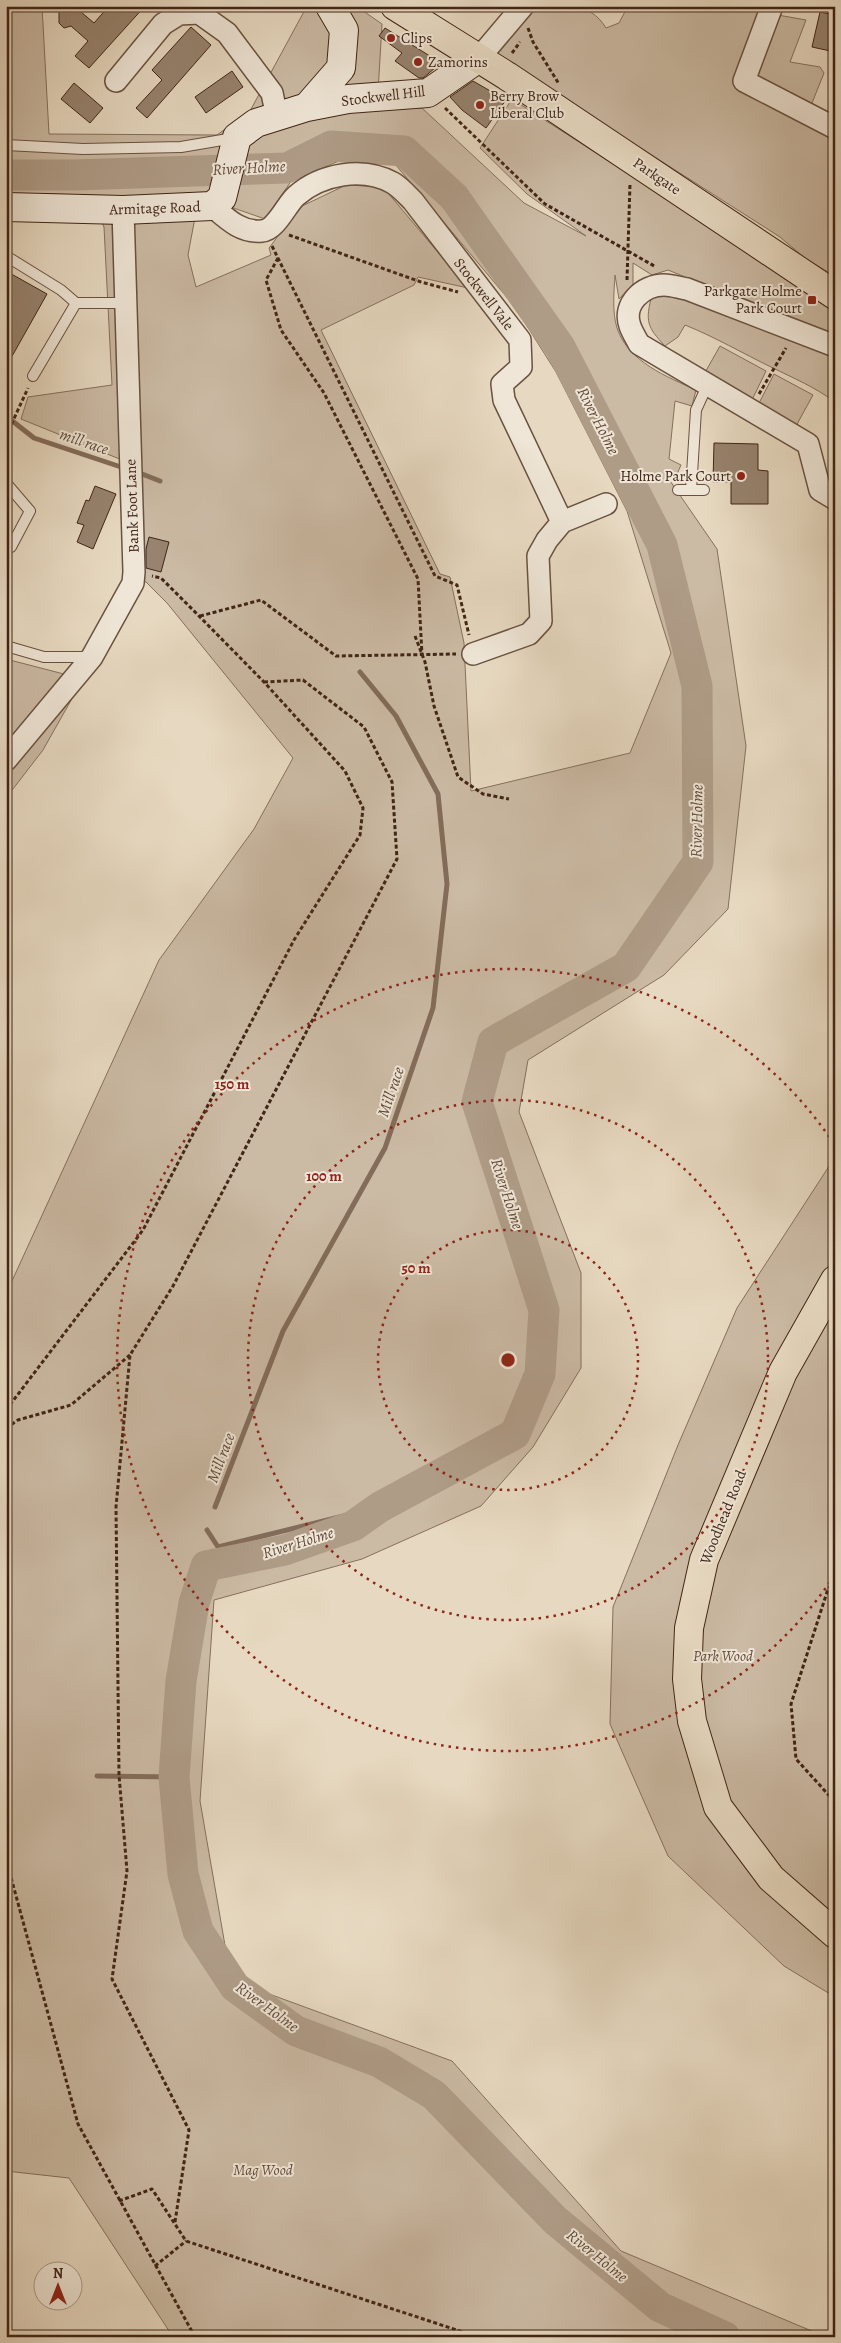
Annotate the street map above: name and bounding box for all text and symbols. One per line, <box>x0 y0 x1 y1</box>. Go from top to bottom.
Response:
place label: Clips <box>401 28 432 48</box>
marker: Clips <box>385 32 397 44</box>
place label: Zamorins <box>428 52 488 72</box>
marker: Zamorins <box>412 56 424 68</box>
street label: Stockwell Hill <box>340 81 426 111</box>
place label: Berry Brow Liberal Club <box>490 86 565 123</box>
marker: Berry Brow Liberal Club <box>474 99 486 111</box>
street label: Parkgate <box>629 153 685 199</box>
water label: River Holme <box>212 155 286 181</box>
street label: Armitage Road <box>108 196 202 220</box>
street label: Stockwell Vale <box>449 254 519 335</box>
place label: Parkgate Holme Park Court <box>704 281 802 318</box>
marker: Parkgate Holme Park Court <box>806 294 818 306</box>
water label: River Holme <box>572 383 625 459</box>
water label: mill race <box>57 423 112 461</box>
street label: Bank Foot Lane <box>120 458 144 553</box>
place label: Holme Park Court <box>620 466 731 486</box>
marker: Holme Park Court <box>735 470 747 482</box>
water label: River Holme <box>685 784 709 858</box>
water label: Mill race <box>372 1064 410 1120</box>
text: 150 m <box>215 1074 250 1094</box>
water label: River Holme <box>485 1156 529 1232</box>
text: 100 m <box>306 1166 342 1186</box>
text: 50 m <box>401 1258 431 1278</box>
centre of rings <box>499 1351 517 1369</box>
water label: Mill race <box>201 1430 241 1486</box>
street label: Woodhead Road <box>695 1466 751 1568</box>
water label: River Holme <box>260 1522 336 1564</box>
park label: Park Wood <box>693 1646 753 1666</box>
water label: River Holme <box>231 1977 303 2038</box>
park label: Mag Wood <box>233 2160 293 2180</box>
water label: River Holme <box>562 2224 633 2288</box>
north arrow <box>32 2260 82 2310</box>
text: N <box>53 2264 63 2283</box>

